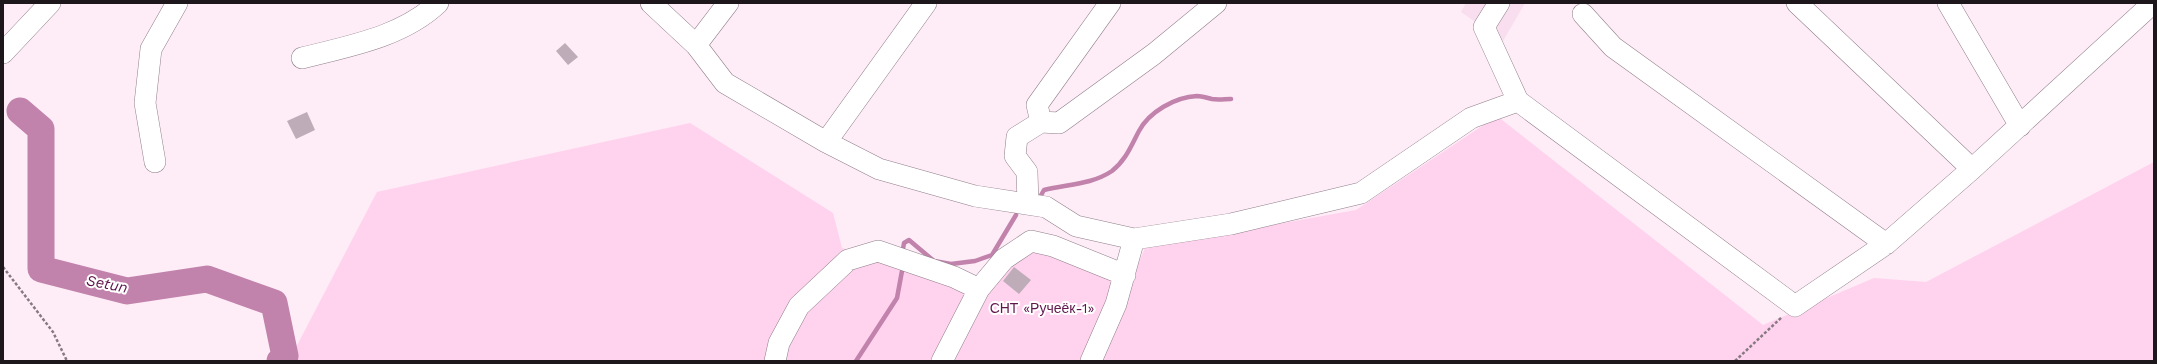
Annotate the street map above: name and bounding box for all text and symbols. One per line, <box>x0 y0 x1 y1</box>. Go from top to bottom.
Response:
water label: Setun <box>85 271 129 297</box>
park label: СНТ «Ручеёк-1» <box>990 300 1094 316</box>

